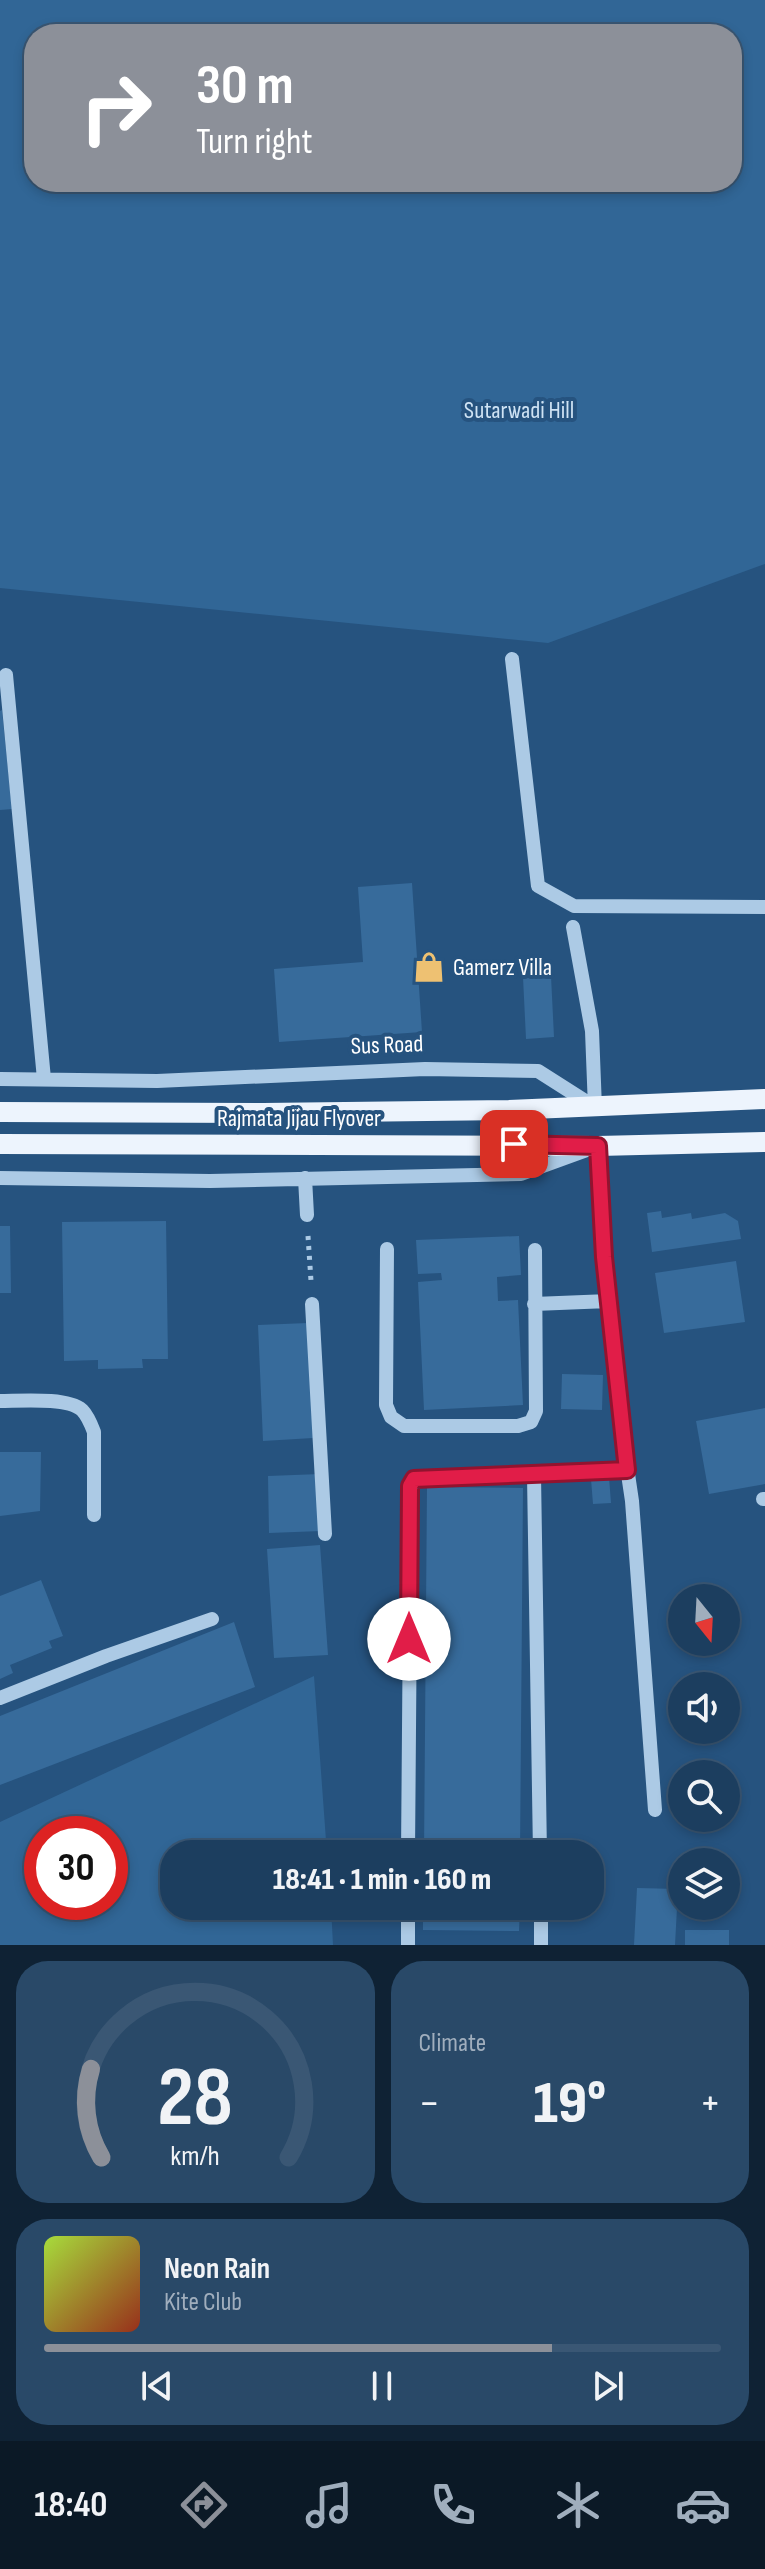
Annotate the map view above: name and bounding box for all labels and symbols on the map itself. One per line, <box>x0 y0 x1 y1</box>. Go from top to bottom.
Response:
park label: Sutarwadi Hill <box>464 396 574 425</box>
shop icon: Gamerz Villa <box>412 950 446 984</box>
place label: Gamerz Villa <box>453 953 552 982</box>
street label: Sus Road <box>350 1029 424 1061</box>
street label: Rajmata Jijau Flyover <box>217 1104 381 1133</box>
pin <box>480 1110 548 1178</box>
north arrow <box>668 1584 740 1656</box>
position arrow <box>367 1597 451 1681</box>
speed limit sign: 30 <box>24 1816 128 1920</box>

